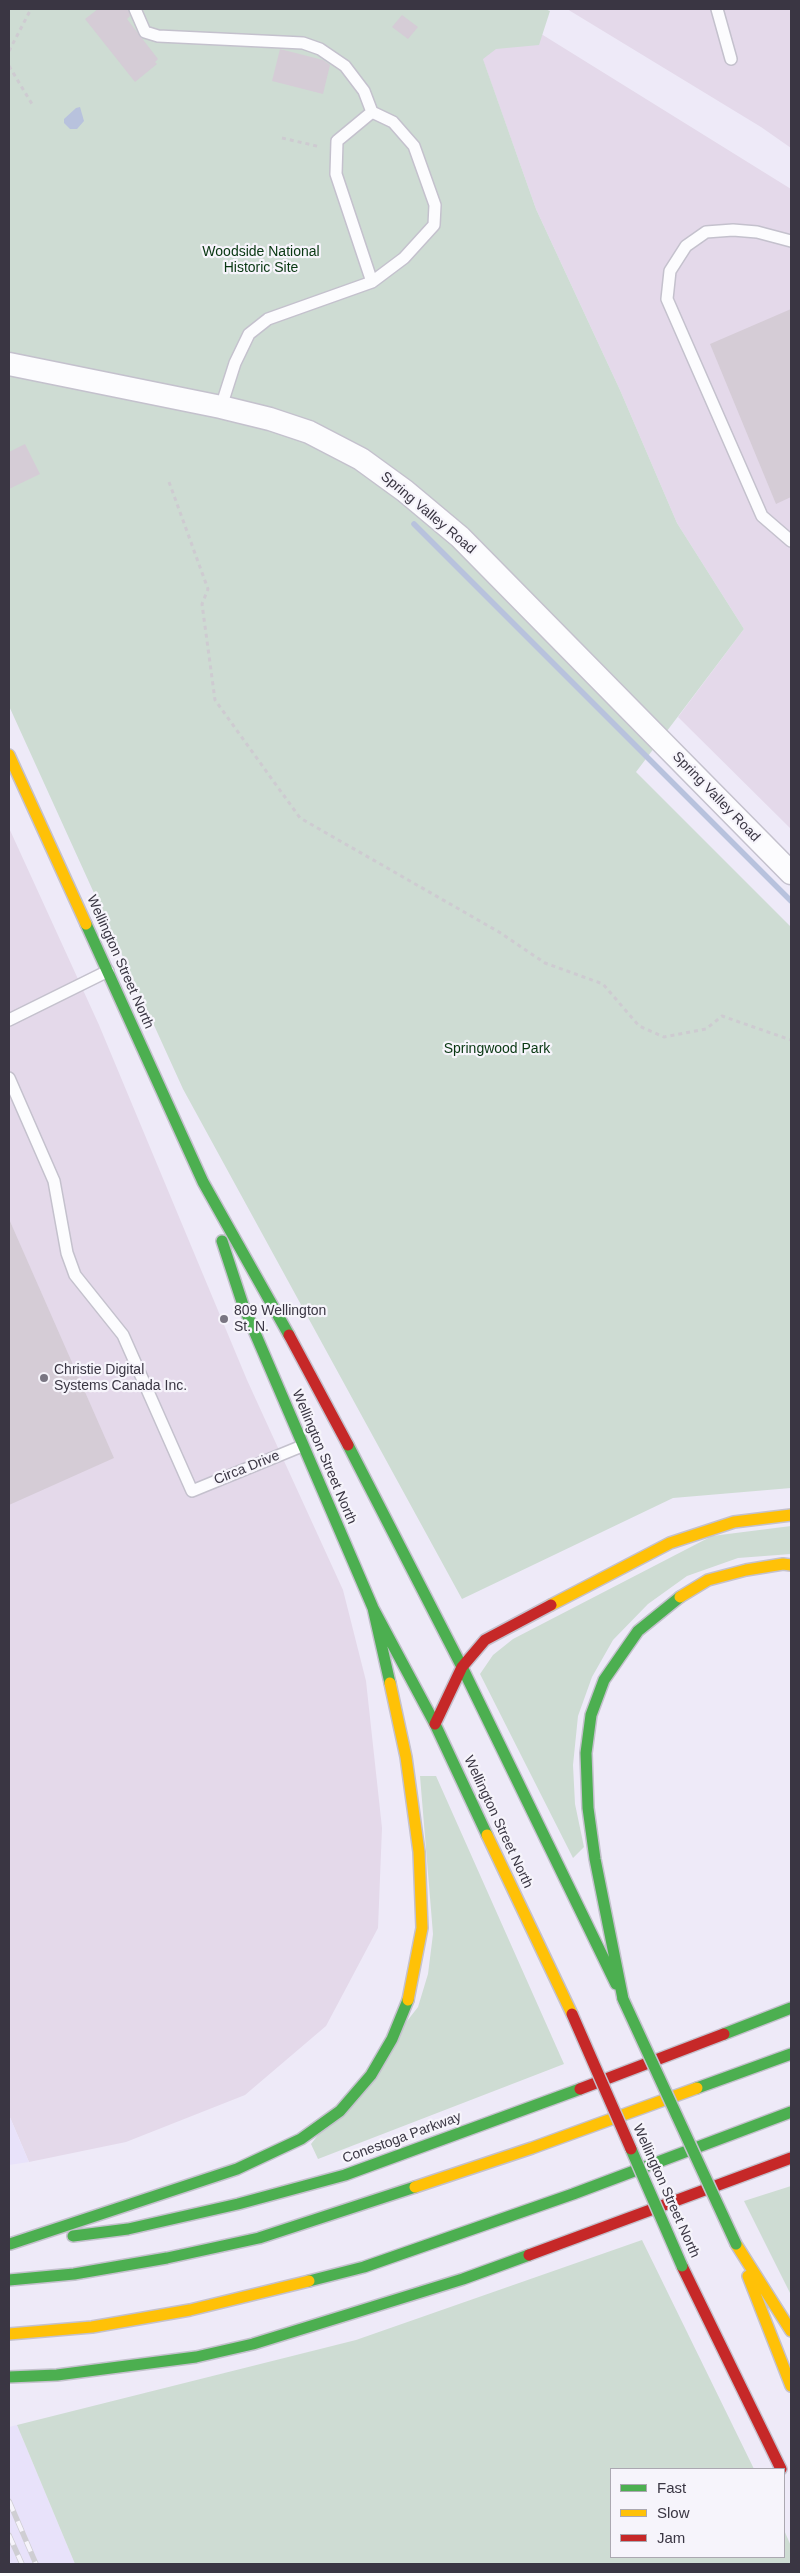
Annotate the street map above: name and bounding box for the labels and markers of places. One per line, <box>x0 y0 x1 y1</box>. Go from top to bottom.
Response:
place label: 809 Wellington St. N. <box>234 1303 326 1335</box>
marker: 809 Wellington St. N. <box>218 1313 230 1325</box>
place label: Christie Digital Systems Canada Inc. <box>54 1362 187 1394</box>
marker: Christie Digital Systems Canada Inc. <box>38 1372 50 1384</box>

